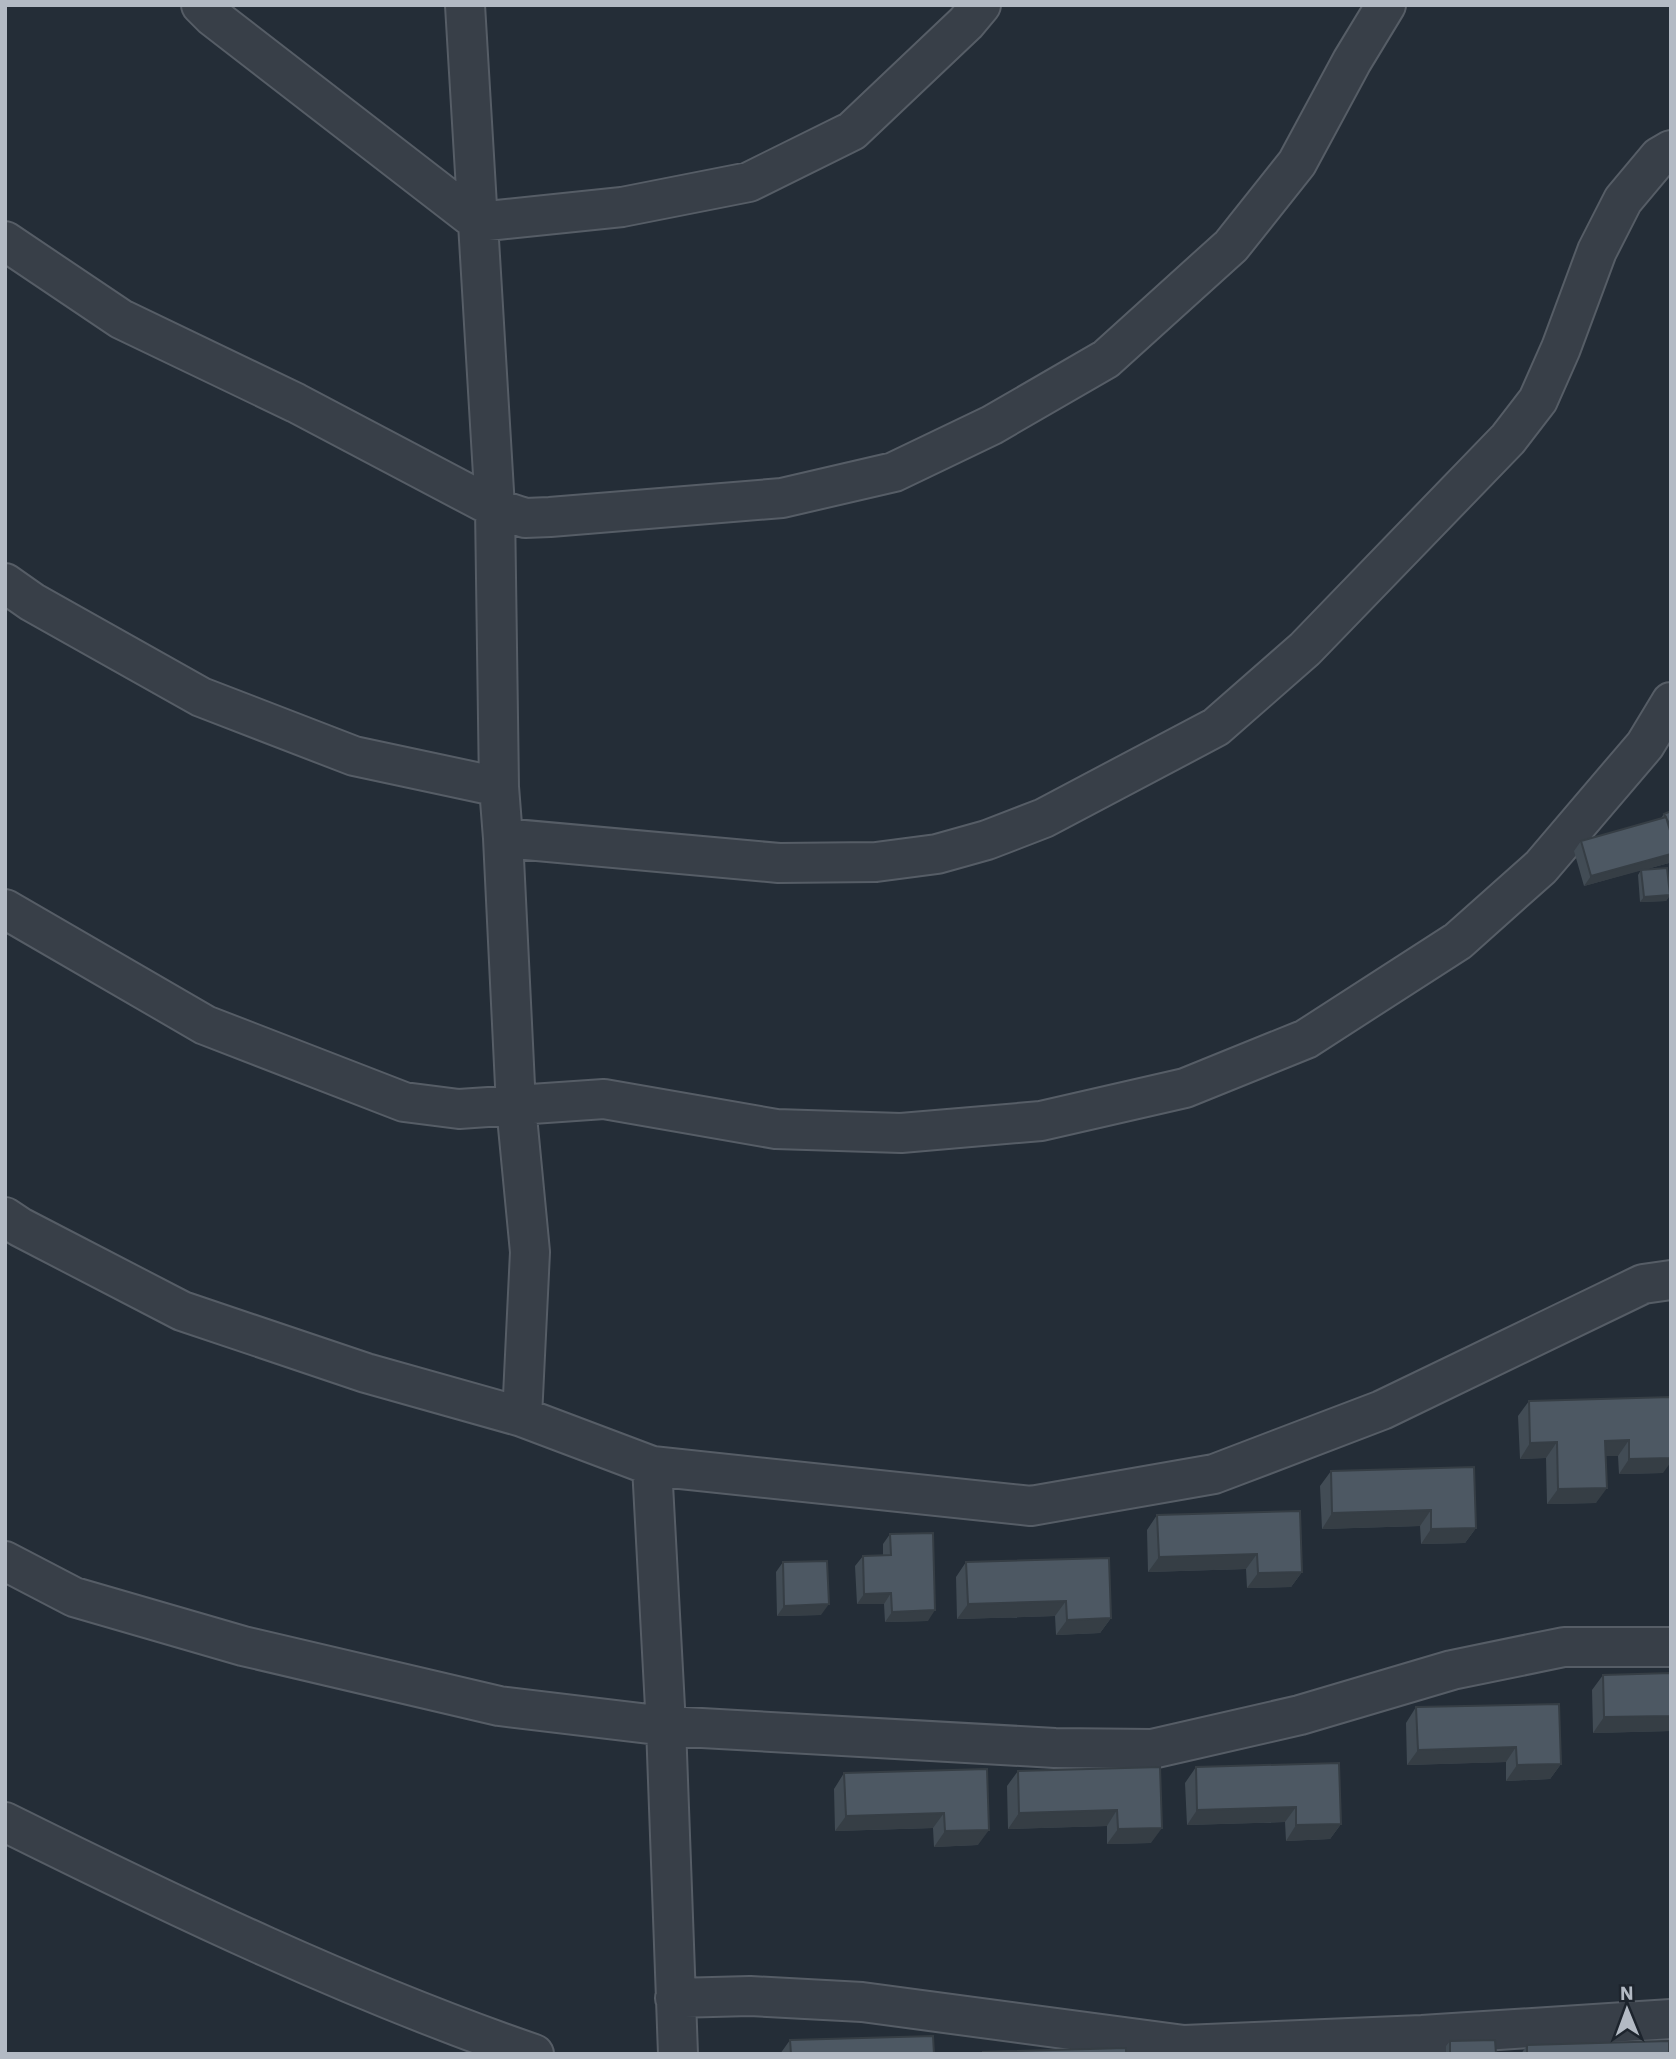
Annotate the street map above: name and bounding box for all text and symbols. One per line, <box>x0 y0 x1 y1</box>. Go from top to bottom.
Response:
north arrow <box>1592 1975 1662 2045</box>
text: N <box>1620 1981 1634 2005</box>

